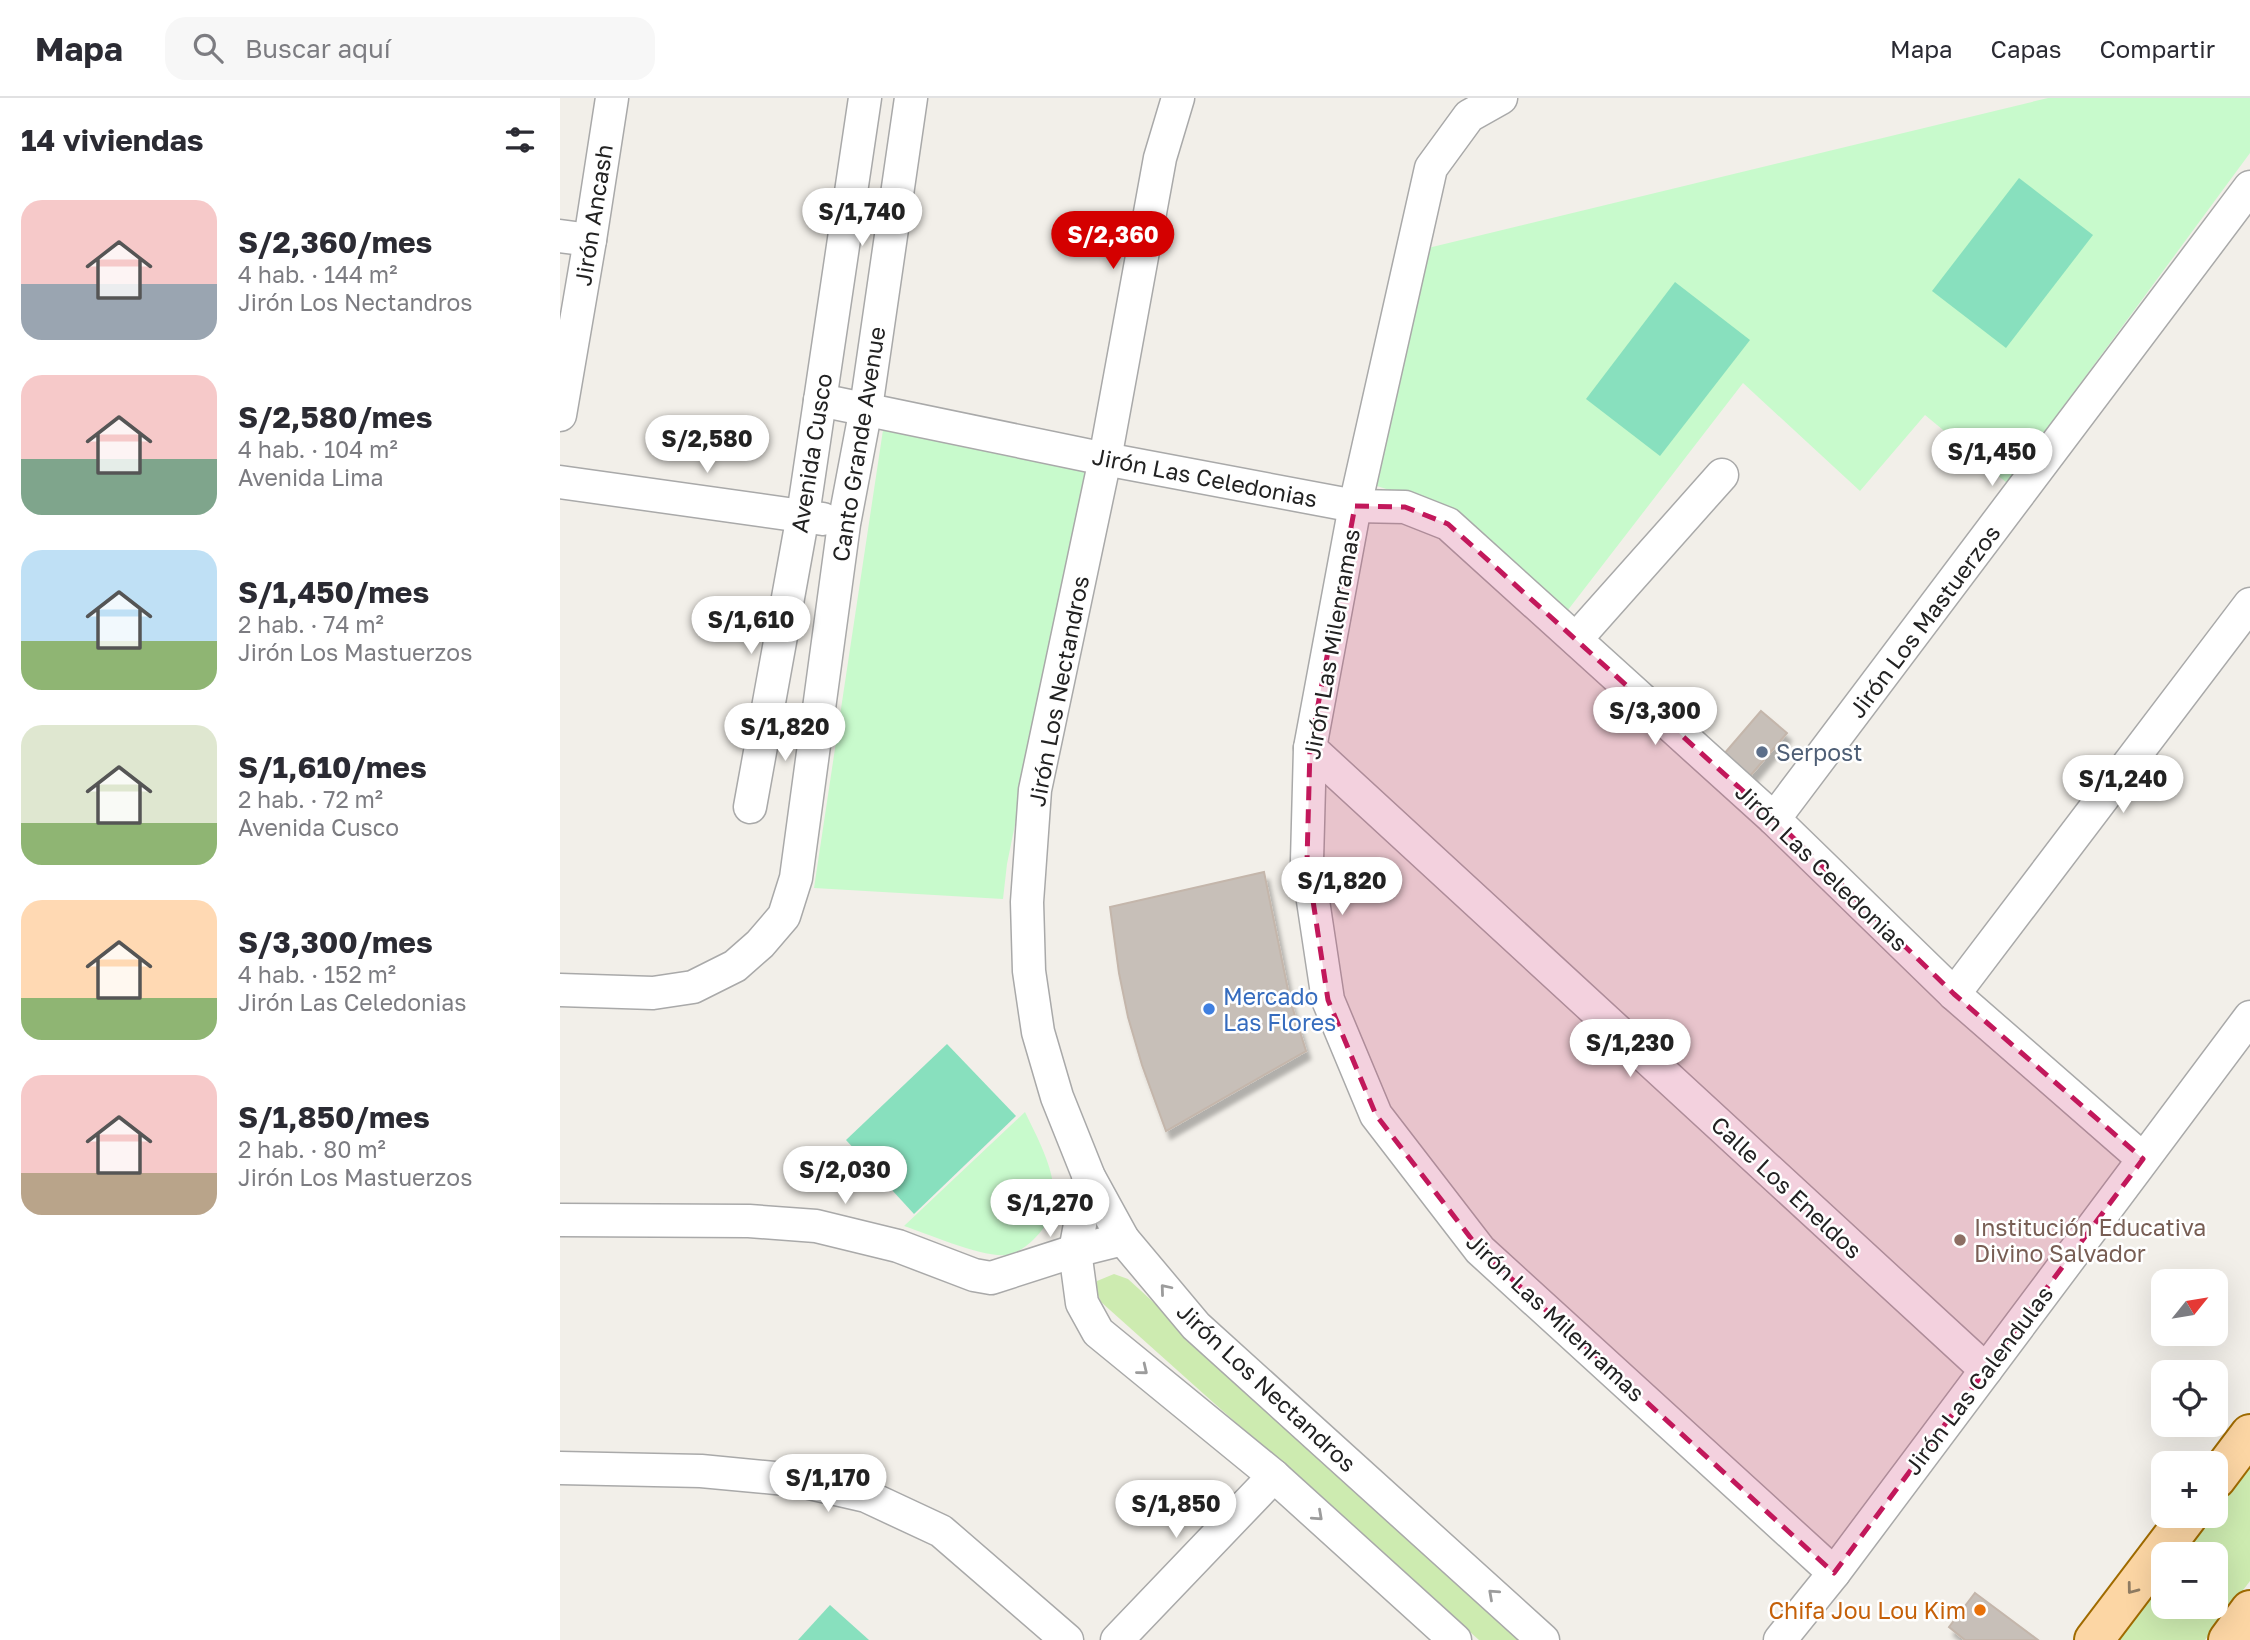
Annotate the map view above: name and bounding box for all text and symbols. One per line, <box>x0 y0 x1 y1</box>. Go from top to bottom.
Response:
search box <box>165 17 655 80</box>
text: Mapa <box>35 29 123 68</box>
icon: search <box>189 29 227 67</box>
text: Buscar aquí <box>245 33 391 64</box>
text: Mapa <box>1890 34 1953 63</box>
text: Capas <box>1991 34 2061 63</box>
text: Compartir <box>2099 34 2215 63</box>
icon: filters <box>501 121 539 159</box>
text: 14 viviendas <box>21 122 204 158</box>
street label: Jirón Ancash <box>568 142 618 288</box>
pin: S/1,740 <box>797 188 927 248</box>
text: S/1,740 <box>818 197 906 225</box>
pin: S/2,360 <box>1048 212 1178 271</box>
text: S/2,360 <box>1067 220 1159 248</box>
text: S/2,360/mes <box>238 224 432 260</box>
icon: home <box>77 228 161 312</box>
text: 4 hab. · 144 m² <box>238 260 398 288</box>
text: Jirón Los Nectandros <box>238 288 473 316</box>
street label: Canto Grande Avenue <box>826 324 890 564</box>
street label: Avenida Cusco <box>785 371 837 535</box>
text: S/2,580/mes <box>238 399 433 435</box>
icon: home <box>77 403 161 487</box>
pin: S/2,580 <box>642 416 772 475</box>
text: S/2,580 <box>661 424 753 452</box>
pin: S/1,450 <box>1927 428 2057 488</box>
text: 4 hab. · 104 m² <box>238 435 398 463</box>
text: S/1,450 <box>1947 437 2037 465</box>
street label: Jirón Las Celedonias <box>1090 441 1320 513</box>
text: Avenida Lima <box>238 463 384 491</box>
street label: Jirón Los Mastuerzos <box>1842 519 2006 723</box>
street label: Jirón Las Milenramas <box>1297 527 1365 761</box>
street label: Jirón Los Nectandros <box>1022 573 1094 809</box>
text: S/1,450/mes <box>238 574 429 610</box>
icon: home <box>77 578 161 662</box>
pin: S/1,610 <box>686 596 816 656</box>
text: S/1,610 <box>707 605 795 633</box>
text: 2 hab. · 74 m² <box>238 610 384 638</box>
text: Jirón Los Mastuerzos <box>238 638 472 666</box>
pin: S/3,300 <box>1590 688 1720 747</box>
text: S/3,300 <box>1609 696 1701 724</box>
pin: S/1,820 <box>720 704 850 763</box>
text: S/1,820 <box>740 712 830 740</box>
place label: Serpost <box>1776 738 1862 766</box>
marker: Serpost <box>1754 744 1770 760</box>
text: S/1,610/mes <box>238 749 427 785</box>
icon: home <box>77 753 161 837</box>
pin: S/1,240 <box>2058 756 2188 815</box>
text: S/1,240 <box>2078 764 2168 792</box>
street label: Jirón Las Celedonias <box>1730 778 1914 956</box>
text: 2 hab. · 72 m² <box>238 785 383 813</box>
text: Avenida Cusco <box>238 813 399 841</box>
pin: S/1,820 <box>1277 858 1407 917</box>
text: S/1,820 <box>1297 866 1387 894</box>
text: S/3,300/mes <box>238 924 433 960</box>
icon: home <box>77 928 161 1012</box>
text: 4 hab. · 152 m² <box>238 960 396 988</box>
place label: Mercado Las Flores <box>1223 982 1336 1036</box>
text: Jirón Las Celedonias <box>238 988 467 1016</box>
marker: Mercado Las Flores <box>1201 1001 1217 1017</box>
pin: S/1,230 <box>1565 1020 1695 1079</box>
text: S/1,230 <box>1586 1028 1674 1056</box>
text: S/1,850/mes <box>238 1099 430 1135</box>
icon: home <box>77 1103 161 1187</box>
street label: Calle Los Eneldos <box>1706 1110 1868 1264</box>
text: 2 hab. · 80 m² <box>238 1135 386 1163</box>
pin: S/2,030 <box>780 1146 910 1206</box>
text: S/2,030 <box>799 1155 891 1183</box>
text: Jirón Los Mastuerzos <box>238 1163 472 1191</box>
pin: S/1,270 <box>985 1180 1115 1239</box>
text: S/1,270 <box>1006 1188 1094 1216</box>
place label: Institución Educativa Divino Salvador <box>1974 1213 2206 1267</box>
street label: Jirón Las Milenramas <box>1461 1227 1651 1407</box>
marker: Institución Educativa Divino Salvador <box>1952 1232 1968 1248</box>
north arrow <box>2151 1269 2228 1346</box>
map controls <box>2151 1269 2228 1619</box>
street label: Jirón Las Calendulas <box>1898 1280 2058 1480</box>
one-way arrow <box>1161 1285 1173 1298</box>
street label: Jirón Los Nectandros <box>1172 1297 1362 1477</box>
button: locate <box>2151 1360 2228 1437</box>
one-way arrow <box>1136 1362 1148 1375</box>
button: + <box>2151 1451 2228 1528</box>
pin: S/1,170 <box>763 1454 893 1514</box>
text: S/1,170 <box>786 1463 871 1491</box>
pin: S/1,850 <box>1111 1480 1241 1540</box>
text: S/1,850 <box>1131 1489 1221 1517</box>
one-way arrow <box>1310 1508 1323 1520</box>
button: − <box>2151 1542 2228 1619</box>
one-way arrow <box>2128 1582 2141 1594</box>
one-way arrow <box>1488 1590 1501 1602</box>
place label: Chifa Jou Lou Kim <box>1768 1596 1966 1624</box>
marker: Chifa Jou Lou Kim <box>1972 1602 1988 1618</box>

